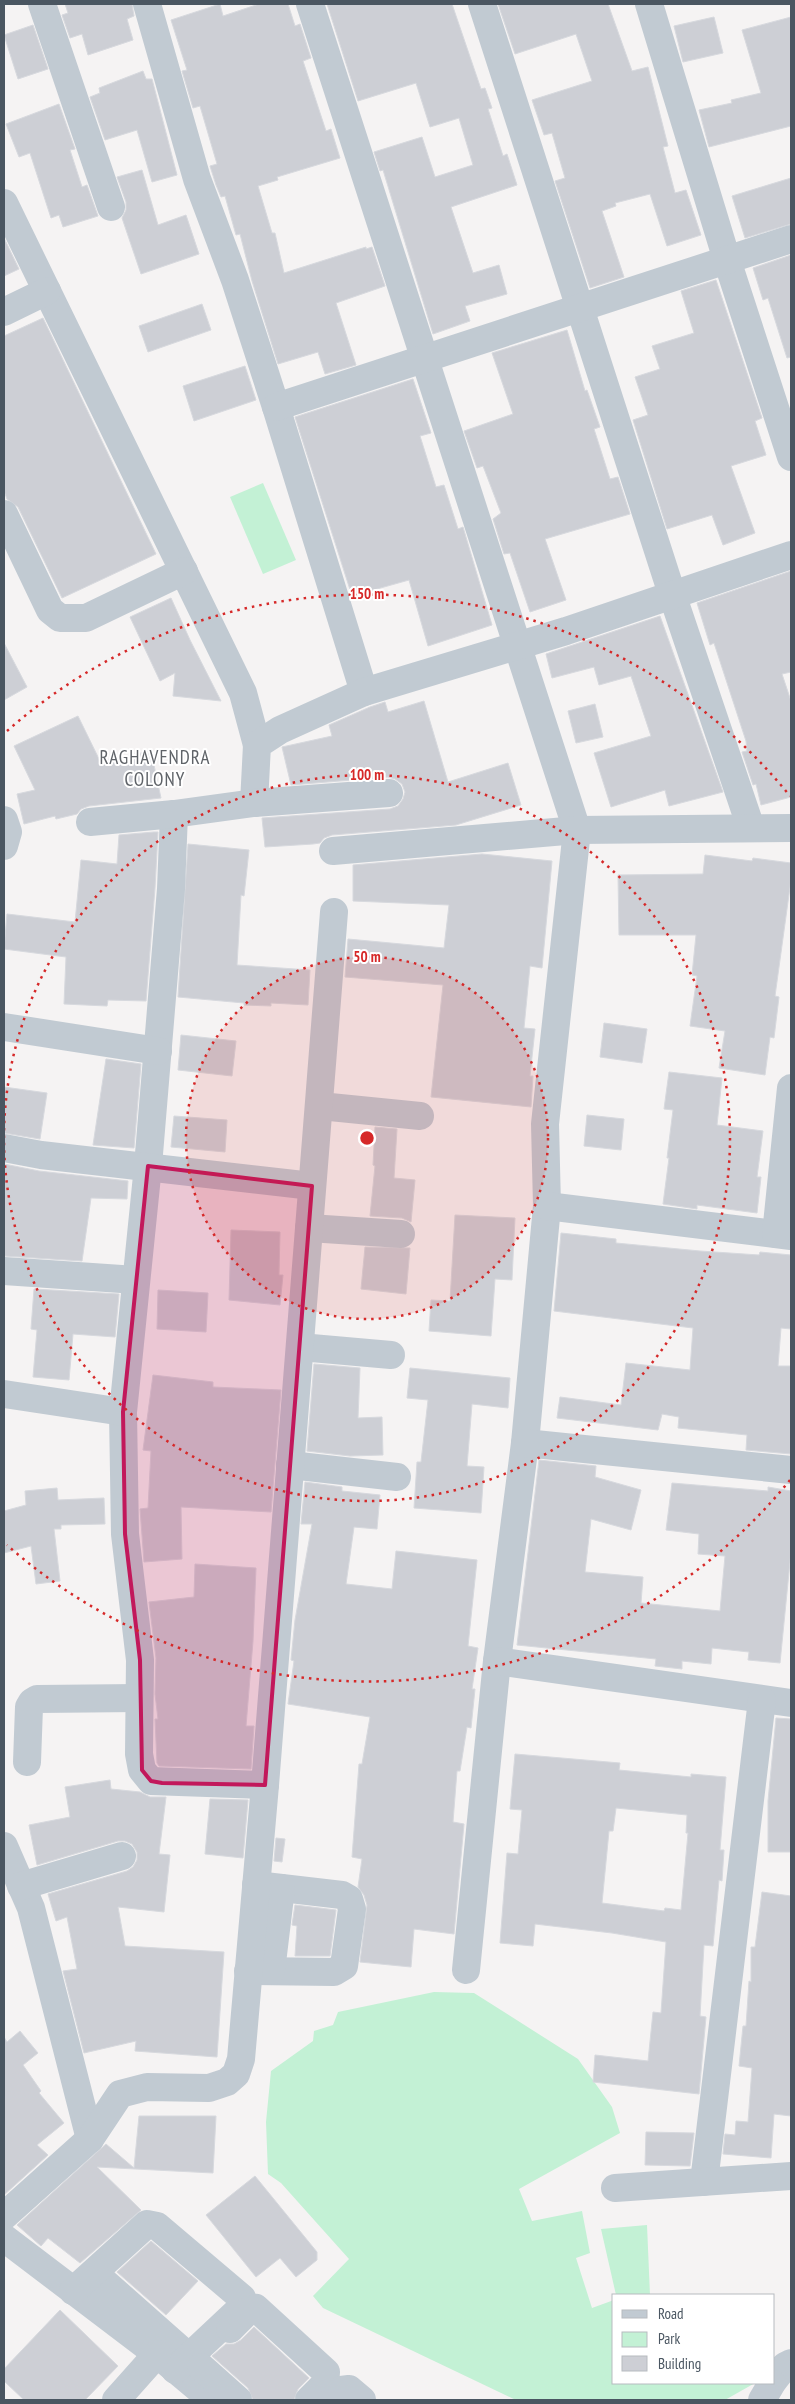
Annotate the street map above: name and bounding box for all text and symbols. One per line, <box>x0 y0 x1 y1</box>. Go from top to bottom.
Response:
text: 150 m <box>350 584 384 603</box>
district label: RAGHAVENDRA COLONY <box>100 745 210 791</box>
text: 100 m <box>350 765 384 784</box>
text: 50 m <box>353 947 381 966</box>
centre of rings <box>358 1129 376 1147</box>
legend <box>612 2294 775 2384</box>
text: Road <box>658 2304 684 2323</box>
text: Park <box>658 2329 680 2348</box>
text: Building <box>658 2354 701 2373</box>

